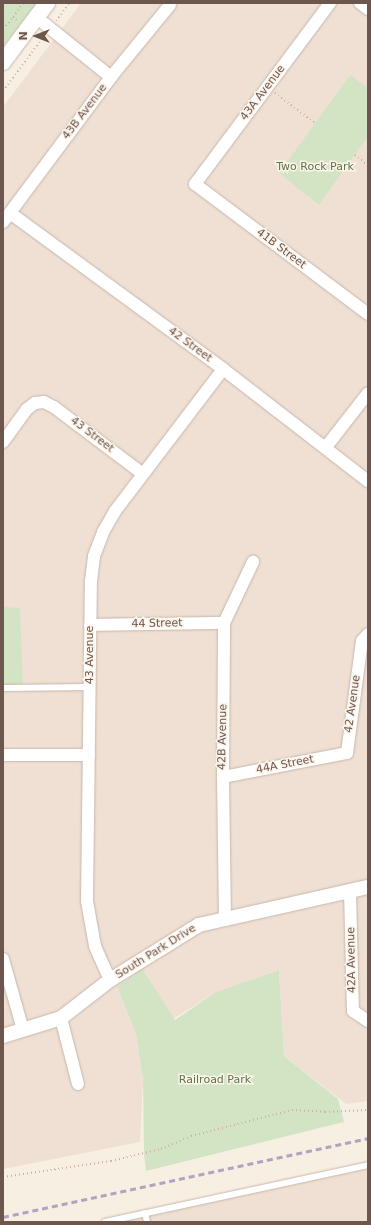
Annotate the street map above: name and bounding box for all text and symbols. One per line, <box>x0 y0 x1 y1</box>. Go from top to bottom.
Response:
north arrow <box>16 16 56 56</box>
text: N <box>17 31 30 41</box>
street label: 43A Avenue <box>238 63 288 123</box>
street label: 43B Avenue <box>60 82 110 142</box>
park label: Two Rock Park <box>276 160 354 174</box>
street label: 41B Street <box>254 226 308 272</box>
street label: 42 Street <box>166 325 214 365</box>
street label: 43 Street <box>68 414 116 456</box>
street label: 44 Street <box>131 617 183 631</box>
street label: 43 Avenue <box>83 626 97 684</box>
street label: 42 Avenue <box>342 674 364 734</box>
street label: 42B Avenue <box>216 704 230 770</box>
street label: 44A Street <box>255 753 315 777</box>
street label: South Park Drive <box>113 922 199 982</box>
street label: 42A Avenue <box>345 927 359 993</box>
park label: Railroad Park <box>179 1073 251 1087</box>

